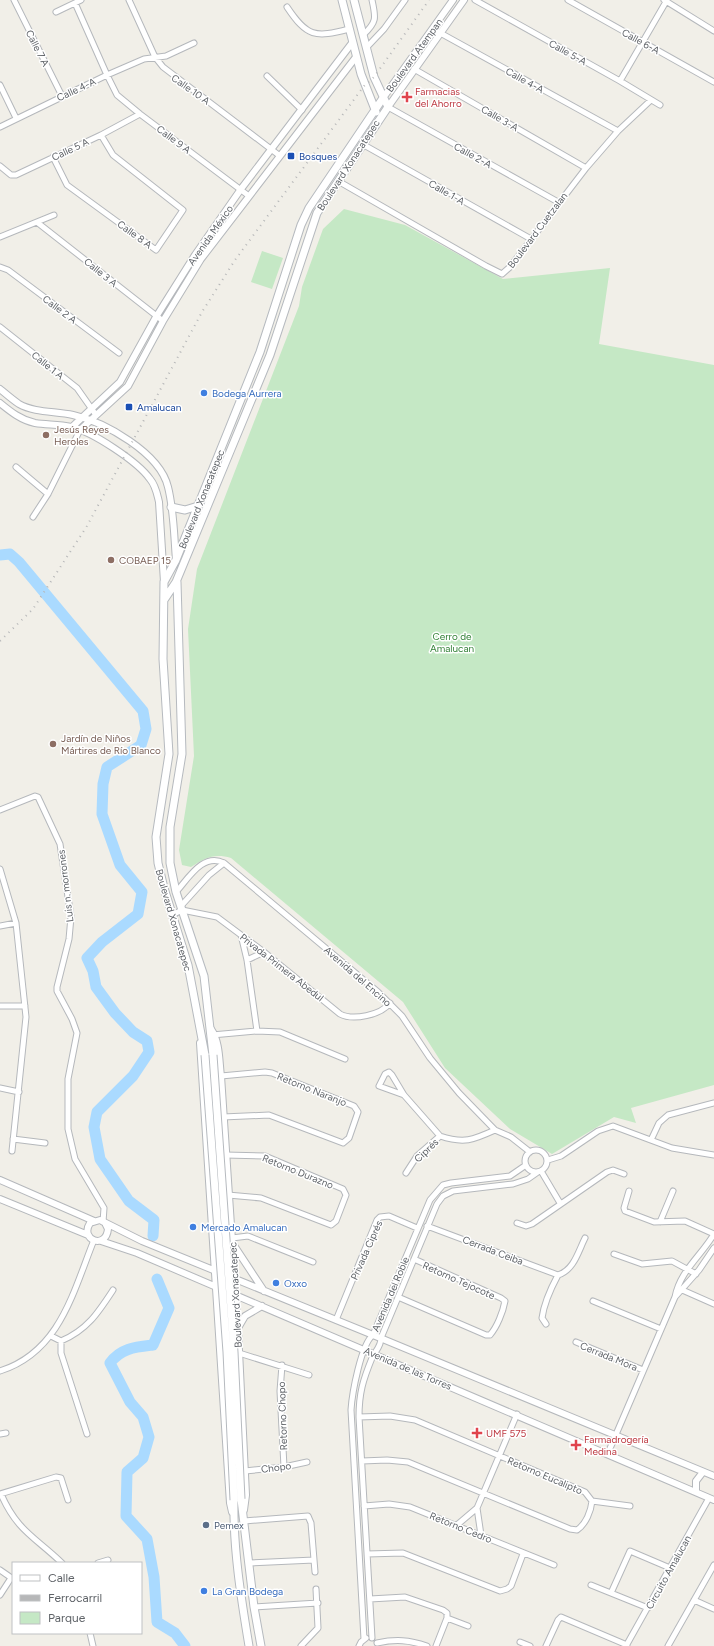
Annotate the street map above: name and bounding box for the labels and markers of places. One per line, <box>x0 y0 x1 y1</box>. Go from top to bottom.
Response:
place label: Farmacias del Ahorro <box>415 85 462 110</box>
marker: Farmacias del Ahorro <box>402 92 412 102</box>
place label: Bosques <box>299 150 337 163</box>
marker: Bosques <box>286 151 296 161</box>
place label: Bodega Aurrera <box>212 387 282 400</box>
marker: Bodega Aurrera <box>199 388 209 398</box>
place label: Amalucan <box>137 401 182 414</box>
marker: Amalucan <box>124 402 134 412</box>
place label: Jesús Reyes Heroles <box>54 423 109 448</box>
marker: Jesús Reyes Heroles <box>41 430 51 440</box>
place label: COBAEP 15 <box>119 554 171 567</box>
marker: COBAEP 15 <box>106 555 116 565</box>
place label: Jardín de Niños Mártires de Río Blanco <box>61 732 161 757</box>
marker: Jardín de Niños Mártires de Río Blanco <box>48 739 58 749</box>
place label: Mercado Amalucan <box>201 1221 288 1234</box>
marker: Mercado Amalucan <box>188 1222 198 1232</box>
place label: Oxxo <box>284 1277 307 1290</box>
marker: Oxxo <box>271 1278 281 1288</box>
marker: UMF 575 <box>471 1427 483 1439</box>
place label: UMF 575 <box>486 1427 527 1440</box>
place label: Farmadrogería Medina <box>584 1433 649 1458</box>
marker: Farmadrogería Medina <box>571 1440 581 1450</box>
place label: Pemex <box>214 1519 244 1532</box>
marker: Pemex <box>201 1520 211 1530</box>
place label: La Gran Bodega <box>212 1585 283 1598</box>
marker: La Gran Bodega <box>199 1586 209 1596</box>

